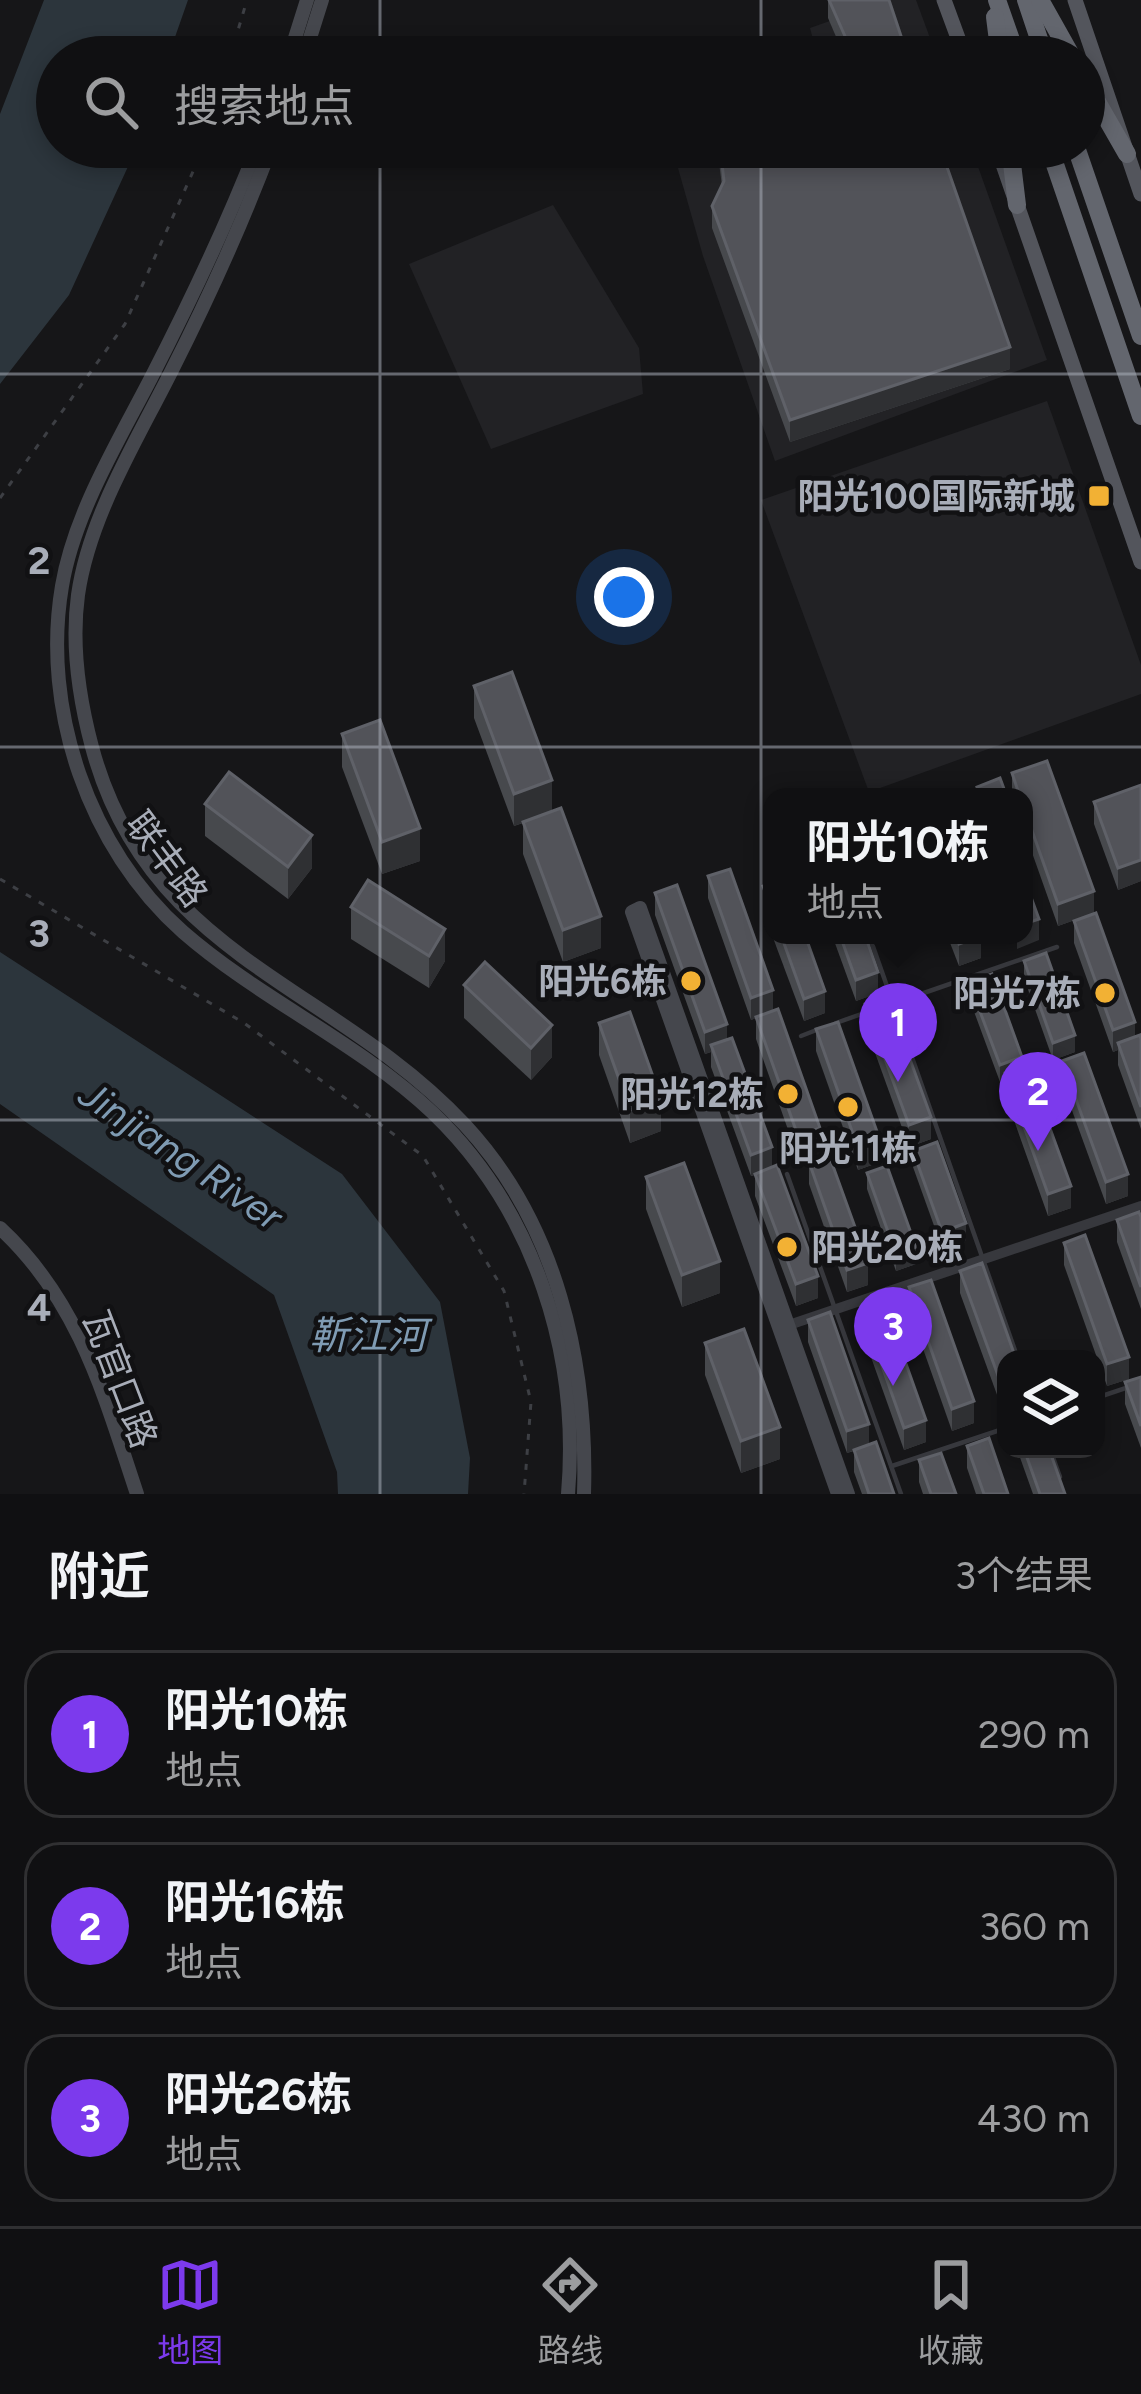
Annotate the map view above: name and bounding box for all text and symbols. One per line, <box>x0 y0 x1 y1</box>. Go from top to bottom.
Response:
search box <box>36 36 1105 168</box>
icon: search <box>78 69 144 135</box>
text: 搜索地点 <box>174 79 354 133</box>
place label: 阳光100国际新城 <box>797 475 1075 518</box>
marker: 阳光100国际新城 <box>1086 483 1112 509</box>
text: 2 <box>28 537 50 584</box>
your location <box>594 567 654 627</box>
popup <box>763 788 1033 944</box>
street label: 联丰路 <box>117 803 217 915</box>
text: 阳光10栋 <box>806 815 990 869</box>
text: 地点 <box>806 879 884 926</box>
text: 3 <box>28 910 50 957</box>
place label: 阳光6栋 <box>538 960 667 1003</box>
marker: 阳光6栋 <box>678 968 704 994</box>
place label: 阳光7栋 <box>953 972 1081 1015</box>
marker: 阳光7栋 <box>1092 980 1118 1006</box>
pin: 1 <box>859 983 937 1082</box>
pin: 2 <box>999 1052 1077 1151</box>
water label: Jinjiang River <box>70 1069 293 1241</box>
place label: 阳光12栋 <box>620 1073 764 1116</box>
marker: 阳光12栋 <box>775 1081 801 1107</box>
marker: 阳光11栋 <box>835 1094 861 1120</box>
place label: 阳光11栋 <box>779 1127 917 1170</box>
place label: 阳光20栋 <box>811 1226 963 1269</box>
marker: 阳光20栋 <box>774 1234 800 1260</box>
text: 4 <box>27 1284 51 1331</box>
pin: 3 <box>854 1287 932 1386</box>
street label: 瓦官口路 <box>74 1304 166 1454</box>
water label: 靳江河 <box>309 1312 433 1359</box>
map controls <box>997 1350 1105 1458</box>
button: layers <box>997 1350 1105 1458</box>
text: 附近 <box>48 1546 150 1607</box>
text: 3个结果 <box>955 1552 1093 1599</box>
text: 阳光10栋 <box>165 1683 348 1737</box>
text: 1 <box>82 1711 98 1758</box>
text: 290 m <box>978 1711 1090 1758</box>
text: 地点 <box>165 1747 243 1794</box>
text: 阳光16栋 <box>165 1875 345 1929</box>
text: 2 <box>79 1903 101 1950</box>
text: 360 m <box>979 1903 1090 1950</box>
text: 地点 <box>165 1939 243 1986</box>
text: 阳光26栋 <box>165 2067 352 2121</box>
text: 3 <box>79 2095 101 2142</box>
text: 430 m <box>977 2095 1090 2142</box>
text: 地点 <box>165 2131 243 2178</box>
tab: 地图 <box>157 2252 223 2372</box>
tab: 路线 <box>537 2252 603 2372</box>
tab: 收藏 <box>918 2252 984 2372</box>

